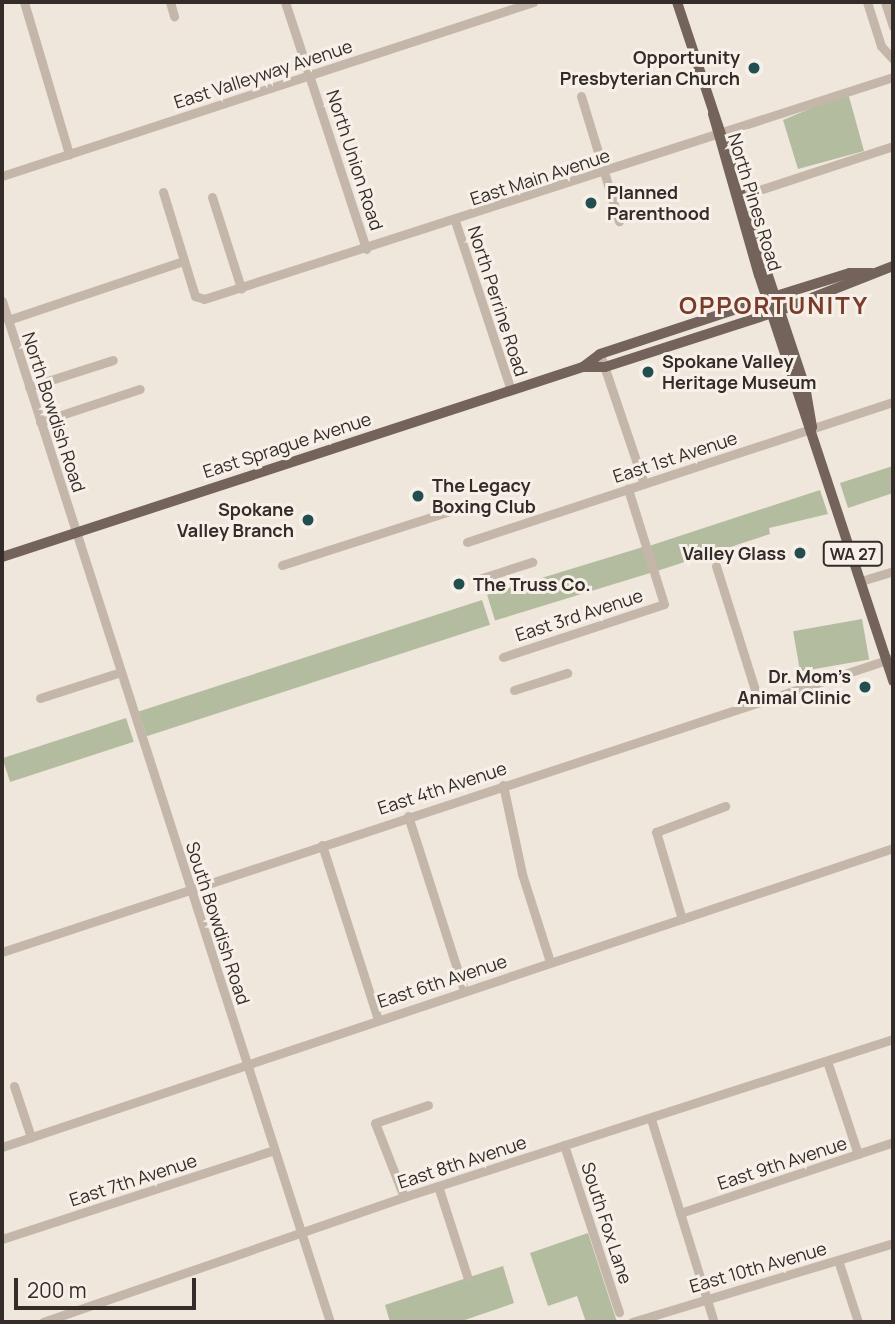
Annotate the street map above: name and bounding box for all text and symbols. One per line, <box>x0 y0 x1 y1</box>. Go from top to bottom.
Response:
street label: East Valleyway Avenue <box>171 35 355 113</box>
place label: Opportunity Presbyterian Church <box>560 47 740 90</box>
marker: Opportunity Presbyterian Church <box>746 60 762 76</box>
street label: North Union Road <box>322 87 388 233</box>
street label: North Pines Road <box>724 131 786 273</box>
street label: East Main Avenue <box>467 144 613 210</box>
place label: Planned Parenthood <box>607 182 710 224</box>
marker: Planned Parenthood <box>581 193 601 213</box>
street label: North Perrine Road <box>463 223 533 379</box>
district label: OPPORTUNITY <box>680 291 868 319</box>
street label: North Bowdish Road <box>18 329 90 495</box>
place label: Spokane Valley Heritage Museum <box>662 351 816 394</box>
marker: Spokane Valley Heritage Museum <box>640 364 656 380</box>
street label: East Sprague Avenue <box>200 408 374 482</box>
street label: East 1st Avenue <box>610 427 740 487</box>
place label: The Legacy Boxing Club <box>432 475 536 518</box>
marker: The Legacy Boxing Club <box>410 488 426 504</box>
place label: Spokane Valley Branch <box>177 499 294 542</box>
marker: Spokane Valley Branch <box>300 512 316 528</box>
road number: WA 27 <box>822 541 884 566</box>
place label: Valley Glass <box>682 542 786 564</box>
marker: Valley Glass <box>792 545 808 561</box>
place label: The Truss Co. <box>473 573 591 595</box>
marker: The Truss Co. <box>451 576 467 592</box>
street label: East 3rd Avenue <box>513 584 645 646</box>
place label: Dr. Mom’s Animal Clinic <box>737 666 851 708</box>
marker: Dr. Mom’s Animal Clinic <box>857 679 873 695</box>
street label: East 4th Avenue <box>375 757 509 819</box>
street label: South Bowdish Road <box>181 839 255 1007</box>
street label: East 6th Avenue <box>375 950 509 1012</box>
street label: East 8th Avenue <box>395 1131 529 1193</box>
street label: East 9th Avenue <box>715 1132 849 1194</box>
street label: East 7th Avenue <box>67 1149 199 1211</box>
street label: South Fox Lane <box>577 1159 637 1287</box>
street label: East 10th Avenue <box>687 1237 829 1297</box>
scale bar <box>18 1264 200 1308</box>
text: 200 m <box>27 1276 87 1304</box>

